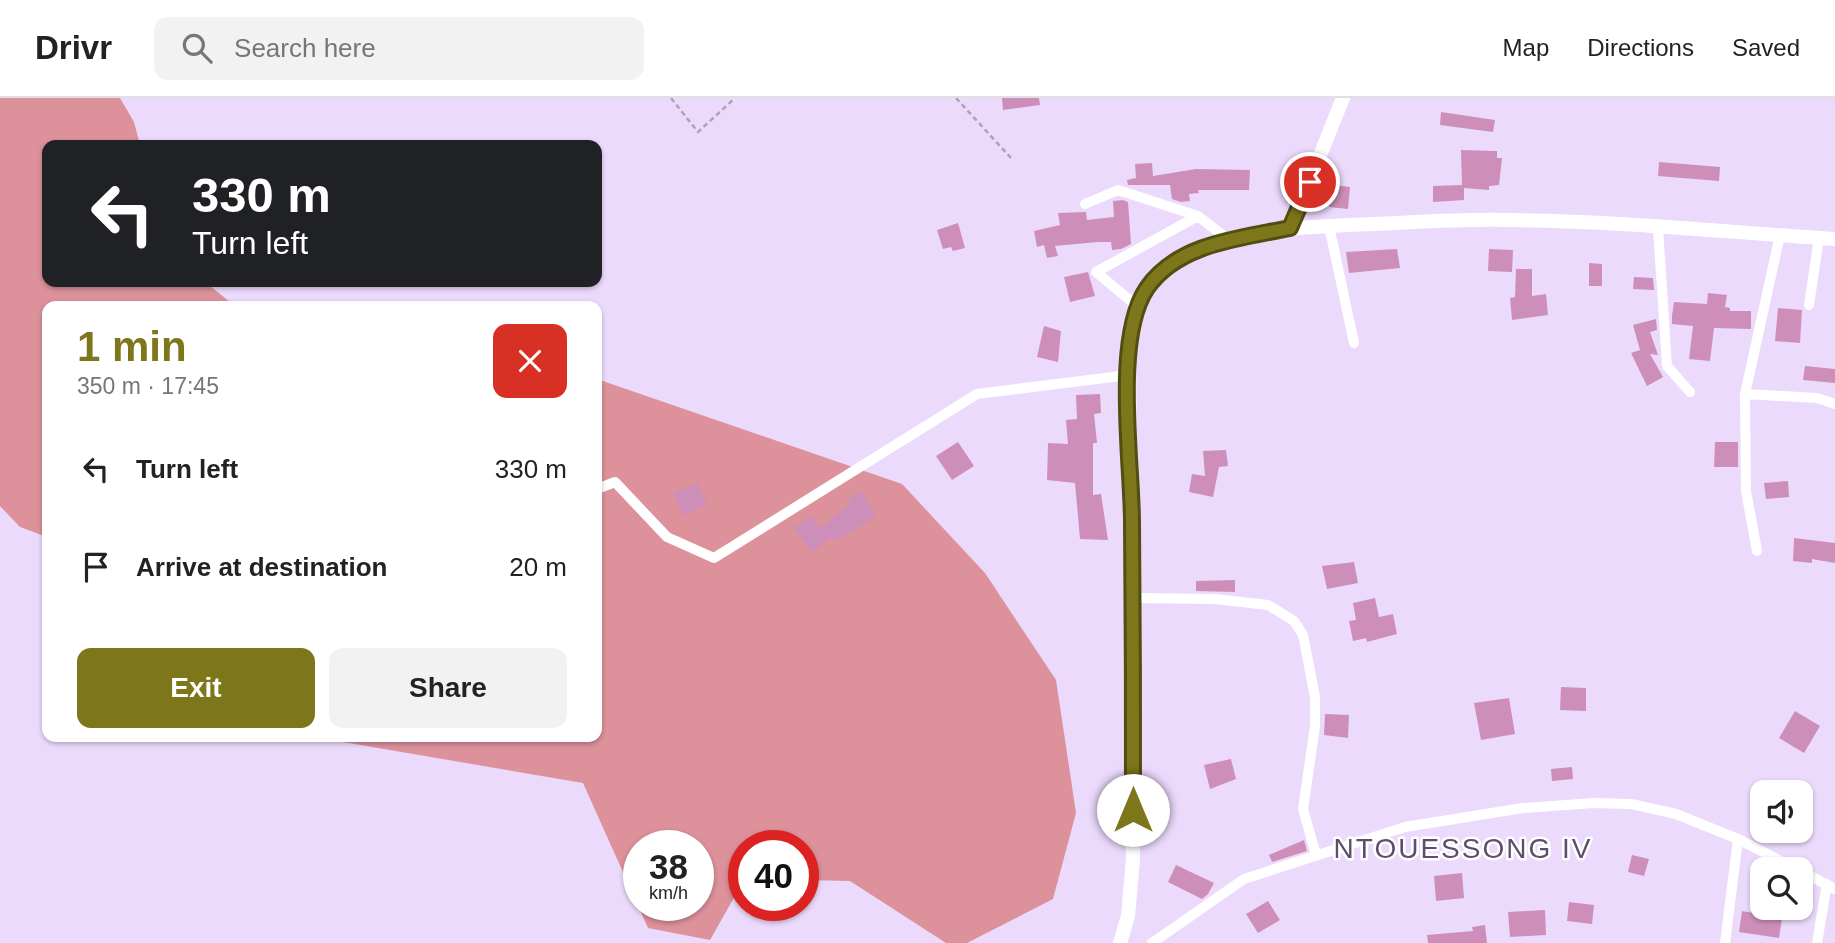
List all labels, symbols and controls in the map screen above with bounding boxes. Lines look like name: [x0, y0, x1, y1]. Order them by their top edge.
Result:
search box: [154, 17, 644, 80]
text: Drivr: [35, 29, 112, 66]
icon: search: [178, 29, 216, 67]
text: Search here: [234, 33, 376, 63]
text: Map: [1503, 34, 1549, 61]
text: Directions: [1587, 34, 1694, 61]
text: Saved: [1732, 34, 1800, 61]
pin: [1280, 152, 1340, 212]
icon: arrive: [1291, 163, 1329, 201]
icon: left: [77, 168, 168, 259]
text: 330 m: [192, 168, 331, 222]
text: Turn left: [192, 225, 308, 261]
text: 1 min: [77, 323, 187, 370]
button: close: [493, 324, 567, 398]
text: 350 m · 17:45: [77, 373, 219, 399]
icon: left: [77, 450, 115, 488]
text: Turn left: [136, 454, 238, 484]
text: 330 m: [495, 454, 567, 484]
icon: arrive: [77, 548, 115, 586]
text: Arrive at destination: [136, 552, 387, 582]
text: 20 m: [509, 552, 567, 582]
button: Exit: [77, 648, 315, 728]
button: Share: [329, 648, 567, 728]
position arrow: [1096, 773, 1170, 847]
map controls: [1750, 780, 1813, 920]
button: sound: [1750, 780, 1813, 843]
speed limit sign: 40: [728, 830, 819, 921]
district label: NTOUESSONG IV: [1334, 833, 1592, 864]
text: 38: [649, 847, 688, 886]
button: search: [1750, 857, 1813, 920]
text: km/h: [649, 883, 688, 903]

